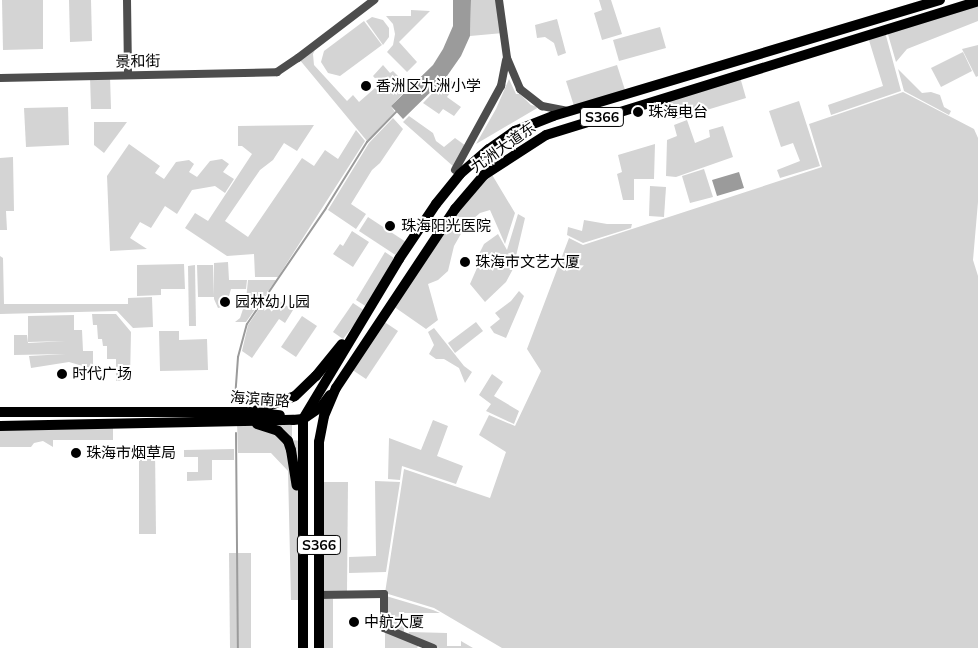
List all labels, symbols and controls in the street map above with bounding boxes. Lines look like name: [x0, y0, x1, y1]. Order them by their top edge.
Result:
street label: 景和街: [115, 52, 161, 70]
place label: 香洲区九洲小学: [376, 77, 481, 95]
marker: 香洲区九洲小学: [360, 80, 372, 92]
place label: 珠海电台: [648, 103, 708, 121]
road number: S366: [580, 105, 624, 128]
marker: 珠海电台: [632, 106, 644, 118]
street label: 九洲大道东: [467, 118, 539, 176]
place label: 珠海阳光医院: [401, 217, 491, 235]
marker: 珠海阳光医院: [383, 219, 397, 233]
place label: 珠海市文艺大厦: [475, 253, 580, 271]
marker: 珠海市文艺大厦: [459, 256, 471, 268]
place label: 园林幼儿园: [235, 293, 310, 311]
marker: 园林幼儿园: [219, 296, 231, 308]
place label: 时代广场: [72, 365, 132, 383]
marker: 时代广场: [56, 368, 68, 380]
street label: 海滨南路: [229, 388, 291, 410]
place label: 珠海市烟草局: [86, 444, 176, 462]
marker: 珠海市烟草局: [70, 447, 82, 459]
road number: S366: [296, 534, 342, 556]
place label: 中航大厦: [364, 613, 424, 631]
marker: 中航大厦: [348, 616, 360, 628]

